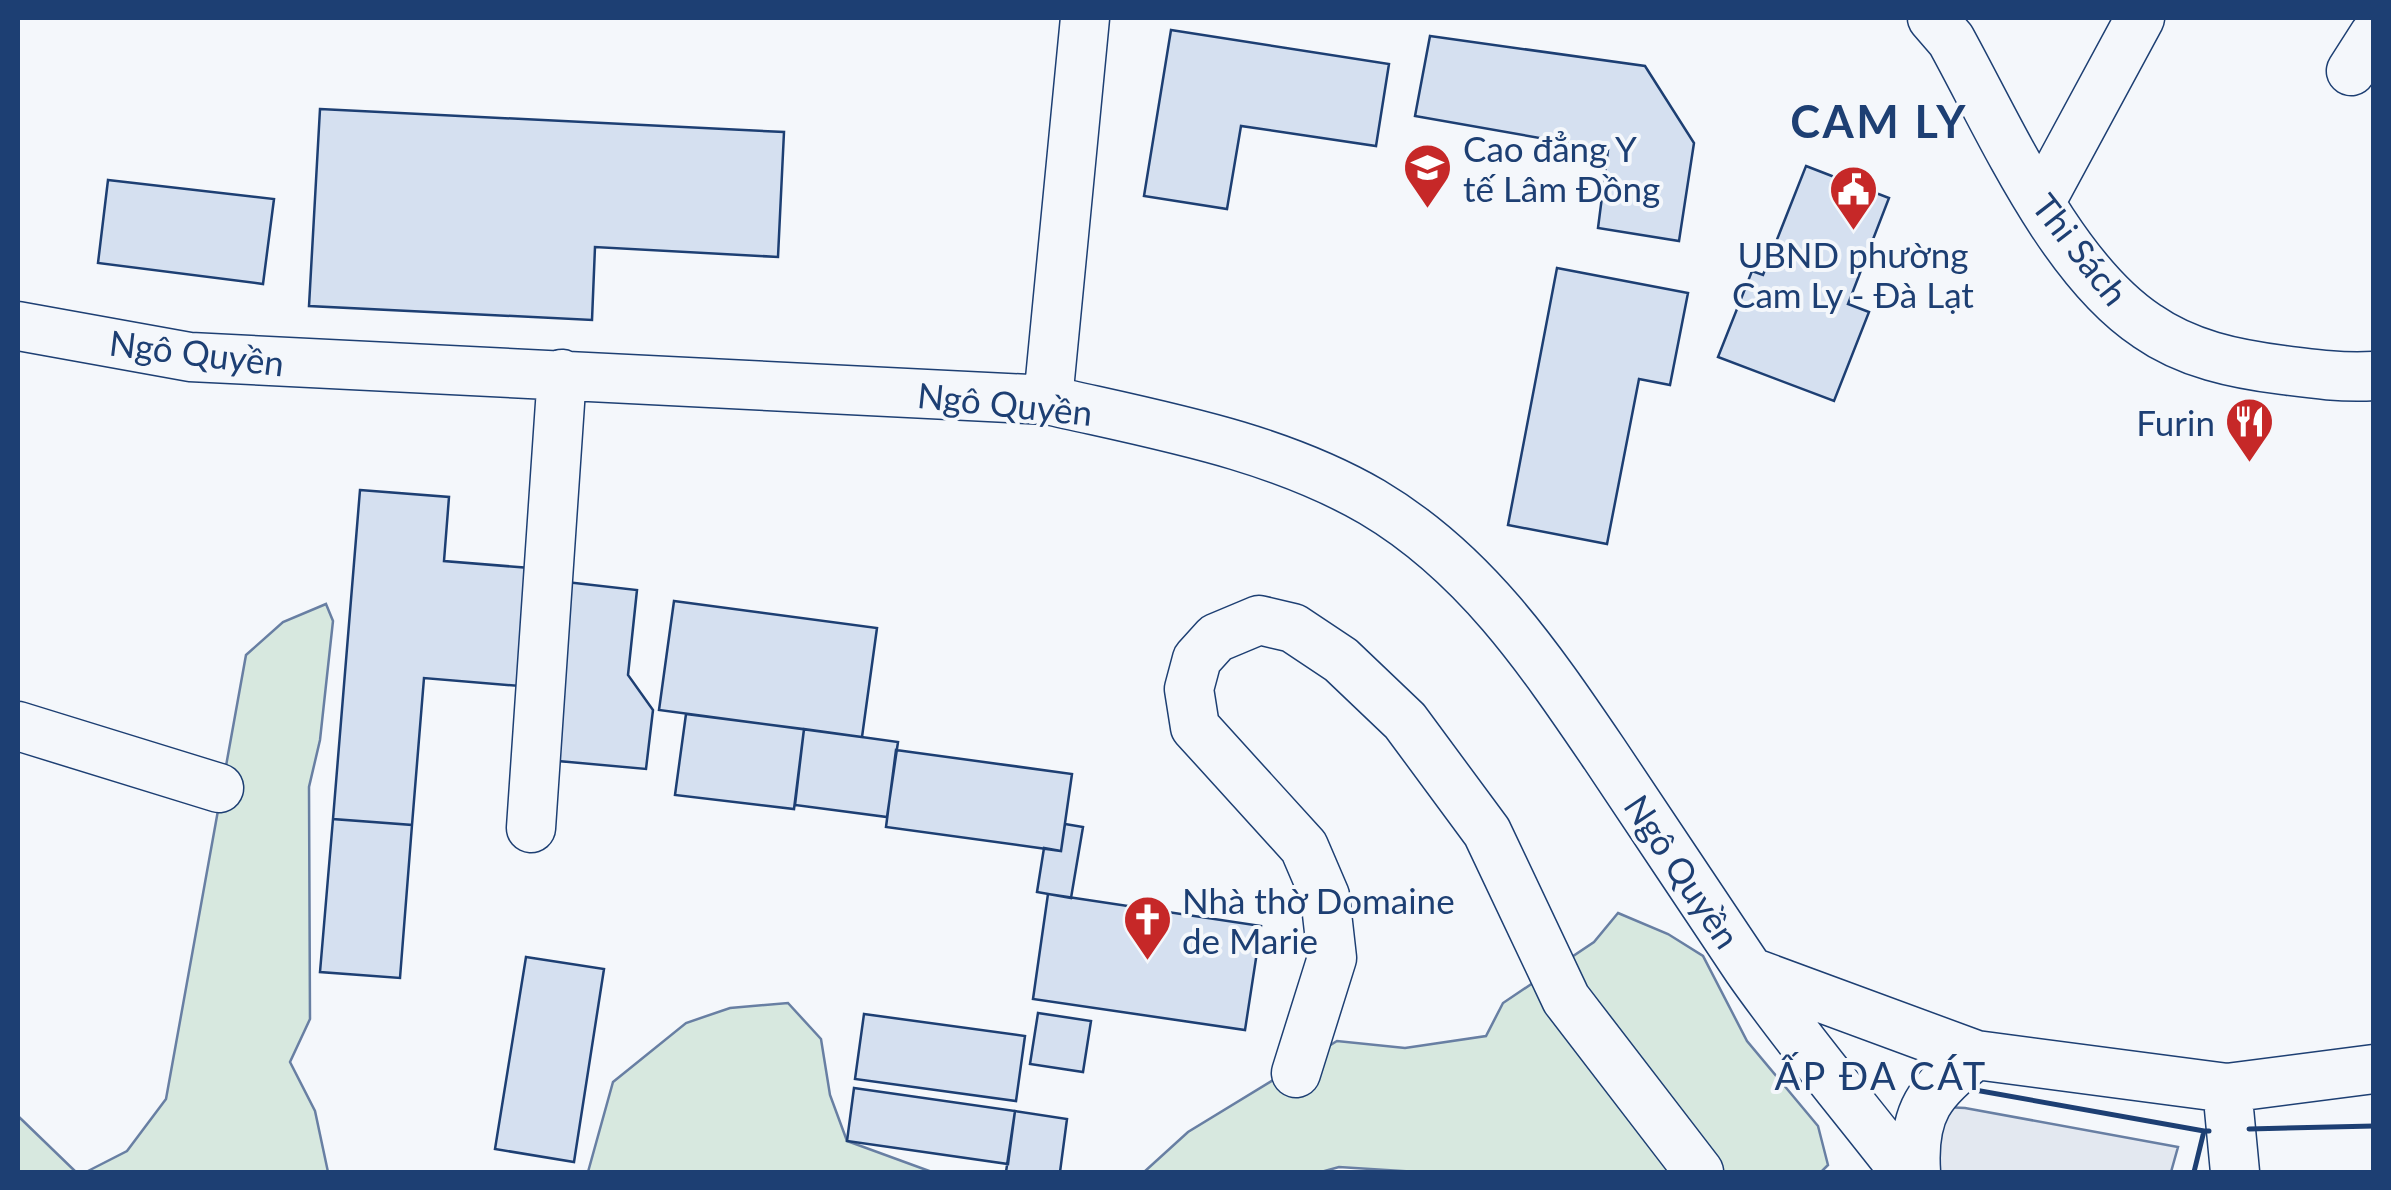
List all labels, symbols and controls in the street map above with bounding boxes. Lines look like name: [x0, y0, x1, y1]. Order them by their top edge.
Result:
district label: CAM LY: [1790, 94, 1968, 148]
place label: Cao đẳng Y tế Lâm Đồng: [1463, 127, 1660, 209]
school or university icon: Cao đẳng Y tế Lâm Đồng: [1402, 142, 1454, 210]
public building icon: UBND phường Cam Ly - Đà Lạt: [1827, 164, 1879, 232]
street label: Thi Sách: [2025, 185, 2137, 313]
place label: UBND phường Cam Ly - Đà Lạt: [1732, 233, 1974, 315]
street label: Ngô Quyền: [107, 320, 287, 384]
street label: Ngô Quyền: [915, 373, 1095, 433]
restaurant icon: Furin: [2224, 396, 2276, 464]
place label: Furin: [2136, 401, 2215, 443]
street label: Ngô Quyền: [1616, 786, 1750, 956]
place label: Nhà thờ Domaine de Marie: [1182, 879, 1455, 961]
church icon: Nhà thờ Domaine de Marie: [1121, 894, 1173, 962]
district label: ẤP ĐA CÁT: [1774, 1052, 1988, 1098]

